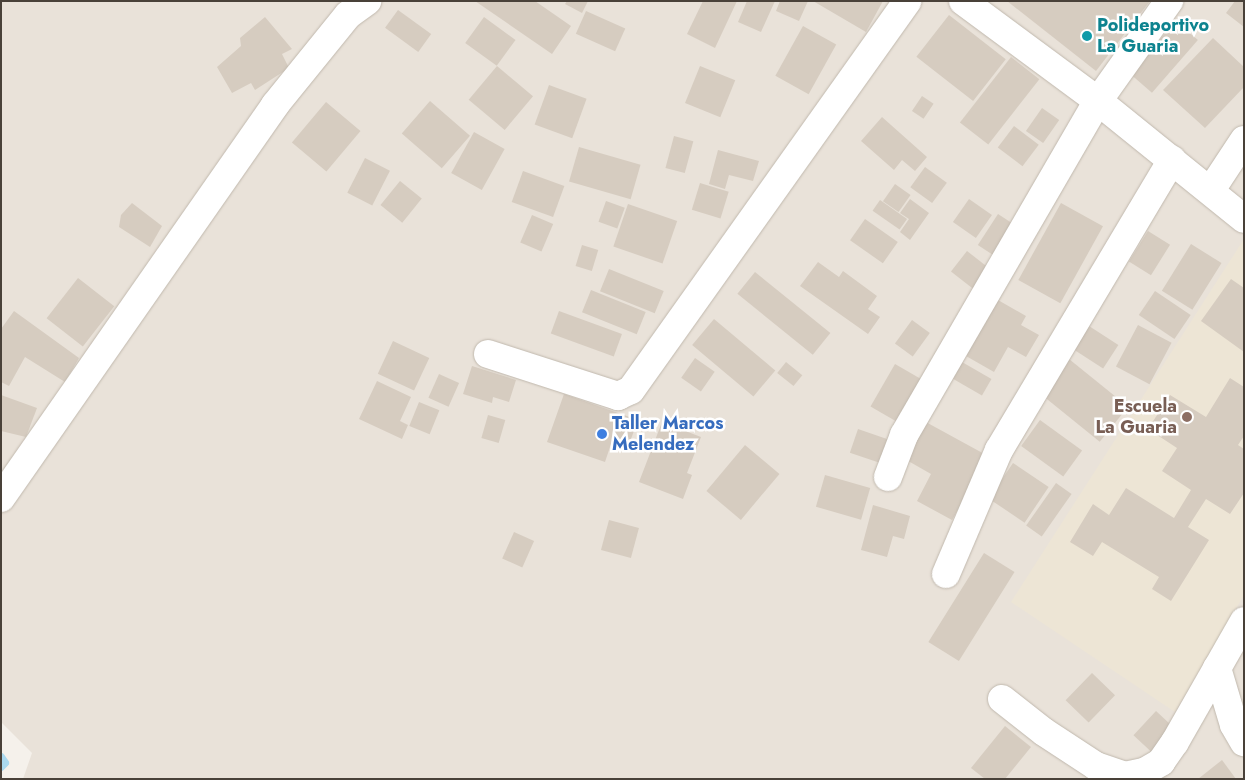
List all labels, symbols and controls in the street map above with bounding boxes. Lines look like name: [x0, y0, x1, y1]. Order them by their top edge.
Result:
place label: Polideportivo La Guaria: [1097, 15, 1209, 58]
marker: Polideportivo La Guaria: [1081, 30, 1093, 42]
place label: Escuela La Guaria: [1096, 396, 1177, 438]
marker: Escuela La Guaria: [1181, 411, 1193, 423]
place label: Taller Marcos Melendez: [612, 413, 723, 456]
marker: Taller Marcos Melendez: [596, 428, 608, 440]

